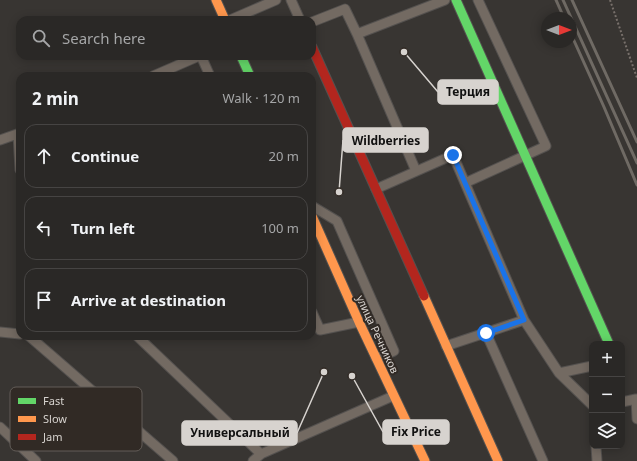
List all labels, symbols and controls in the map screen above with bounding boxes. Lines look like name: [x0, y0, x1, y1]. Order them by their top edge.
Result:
north arrow: [541, 12, 577, 48]
search box: [16, 16, 316, 60]
icon: search: [30, 27, 52, 49]
text: Search here: [62, 28, 145, 48]
callout: Терция: [438, 80, 498, 104]
text: Терция: [446, 83, 490, 100]
text: 2 min: [32, 87, 79, 110]
text: Walk · 120 m: [222, 89, 300, 107]
callout: Wildberries: [343, 128, 428, 152]
text: Wildberries: [352, 132, 420, 149]
icon: ahead: [33, 145, 55, 167]
text: Continue: [71, 146, 139, 166]
route end: [444, 146, 462, 164]
text: 20 m: [269, 147, 299, 165]
icon: left: [33, 217, 55, 239]
text: Turn left: [71, 218, 135, 238]
text: 100 m: [261, 219, 299, 237]
icon: arrive: [33, 289, 55, 311]
text: Arrive at destination: [71, 290, 226, 310]
street label: улица Речников: [353, 292, 403, 376]
route start: [477, 324, 495, 342]
map controls: [589, 341, 625, 449]
button: +: [589, 341, 625, 377]
button: −: [589, 377, 625, 413]
legend: [10, 387, 142, 451]
text: Fast: [43, 393, 64, 408]
text: Slow: [43, 411, 67, 426]
button: layers: [589, 413, 625, 449]
callout: Fix Price: [383, 420, 449, 444]
callout: Универсальный: [182, 421, 297, 445]
text: Fix Price: [391, 423, 441, 440]
text: Универсальный: [190, 424, 290, 441]
text: Jam: [42, 429, 62, 444]

